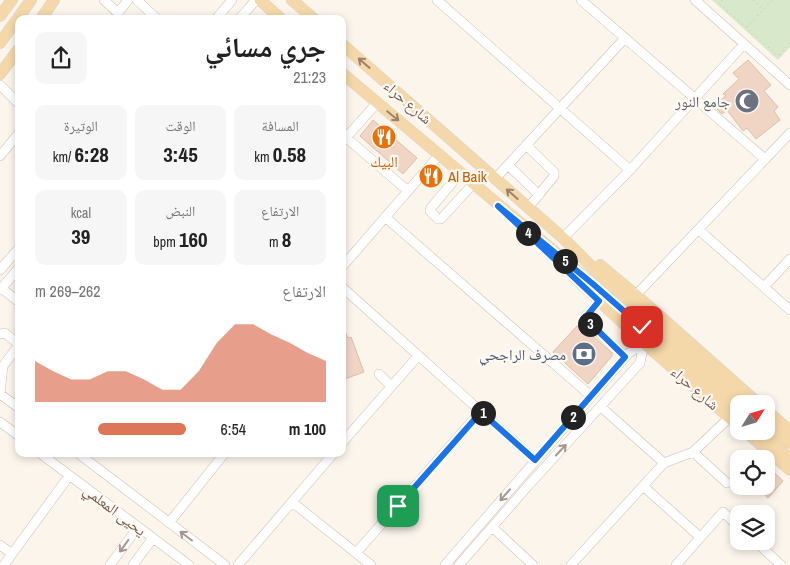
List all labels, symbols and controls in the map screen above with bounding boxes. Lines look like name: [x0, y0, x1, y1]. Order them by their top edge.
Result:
text: جري مسائي: [205, 28, 326, 66]
button: share: [35, 32, 87, 84]
one-way arrow: [357, 57, 370, 69]
text: 21:23: [293, 66, 326, 88]
street label: شارع حراء: [379, 75, 437, 129]
mosque icon: جامع النور: [734, 88, 760, 114]
place label: جامع النور: [674, 91, 730, 112]
one-way arrow: [386, 110, 399, 121]
text: الوتيرة: [64, 117, 98, 135]
text: الوقت: [165, 117, 196, 135]
text: المسافة: [262, 117, 299, 135]
restaurant icon: البيك: [371, 124, 397, 150]
text: 6:28: [74, 140, 109, 169]
text: 3:45: [163, 140, 198, 169]
text: 0.58: [273, 140, 306, 169]
text: /km: [53, 148, 74, 166]
text: km: [254, 148, 273, 166]
place label: البيك: [370, 151, 398, 172]
restaurant icon: Al Baik: [418, 163, 444, 189]
place label: Al Baik: [447, 166, 488, 187]
one-way arrow: [505, 188, 518, 199]
text: النبض: [166, 202, 195, 220]
text: الارتفاع: [261, 202, 299, 220]
text: kcal: [71, 204, 91, 222]
pin: 4: [516, 220, 540, 246]
text: 39: [71, 222, 90, 251]
text: 4: [525, 224, 532, 242]
text: 160: [179, 225, 208, 254]
text: 8: [282, 225, 291, 254]
text: bpm: [153, 233, 179, 251]
text: m: [269, 233, 282, 251]
pin: 5: [552, 248, 578, 274]
text: 5: [562, 252, 569, 270]
text: 262–269 m: [35, 280, 101, 302]
text: الارتفاع: [282, 280, 326, 302]
pin: [621, 306, 663, 348]
pin: 3: [578, 312, 602, 336]
icon: check: [628, 313, 656, 341]
text: 3: [587, 315, 594, 333]
bank icon: مصرف الراجحي: [571, 341, 597, 367]
place label: مصرف الراجحي: [479, 344, 566, 366]
street label: شارع حراء: [666, 361, 724, 415]
north arrow: [730, 395, 775, 440]
map controls: [730, 395, 775, 550]
pin: 1: [470, 400, 496, 426]
text: 1: [480, 404, 487, 422]
pin: 2: [560, 404, 586, 430]
text: 2: [570, 408, 577, 426]
text: 6:54: [220, 418, 246, 440]
text: 100 m: [289, 418, 326, 440]
one-way arrow: [555, 443, 567, 456]
button: locate: [730, 450, 775, 495]
street label: يحيى المعلمي: [78, 479, 151, 542]
pin: [377, 485, 419, 527]
one-way arrow: [499, 489, 511, 502]
icon: arrive: [384, 492, 412, 520]
button: layers: [730, 505, 775, 550]
one-way arrow: [180, 530, 193, 541]
one-way arrow: [119, 539, 129, 553]

